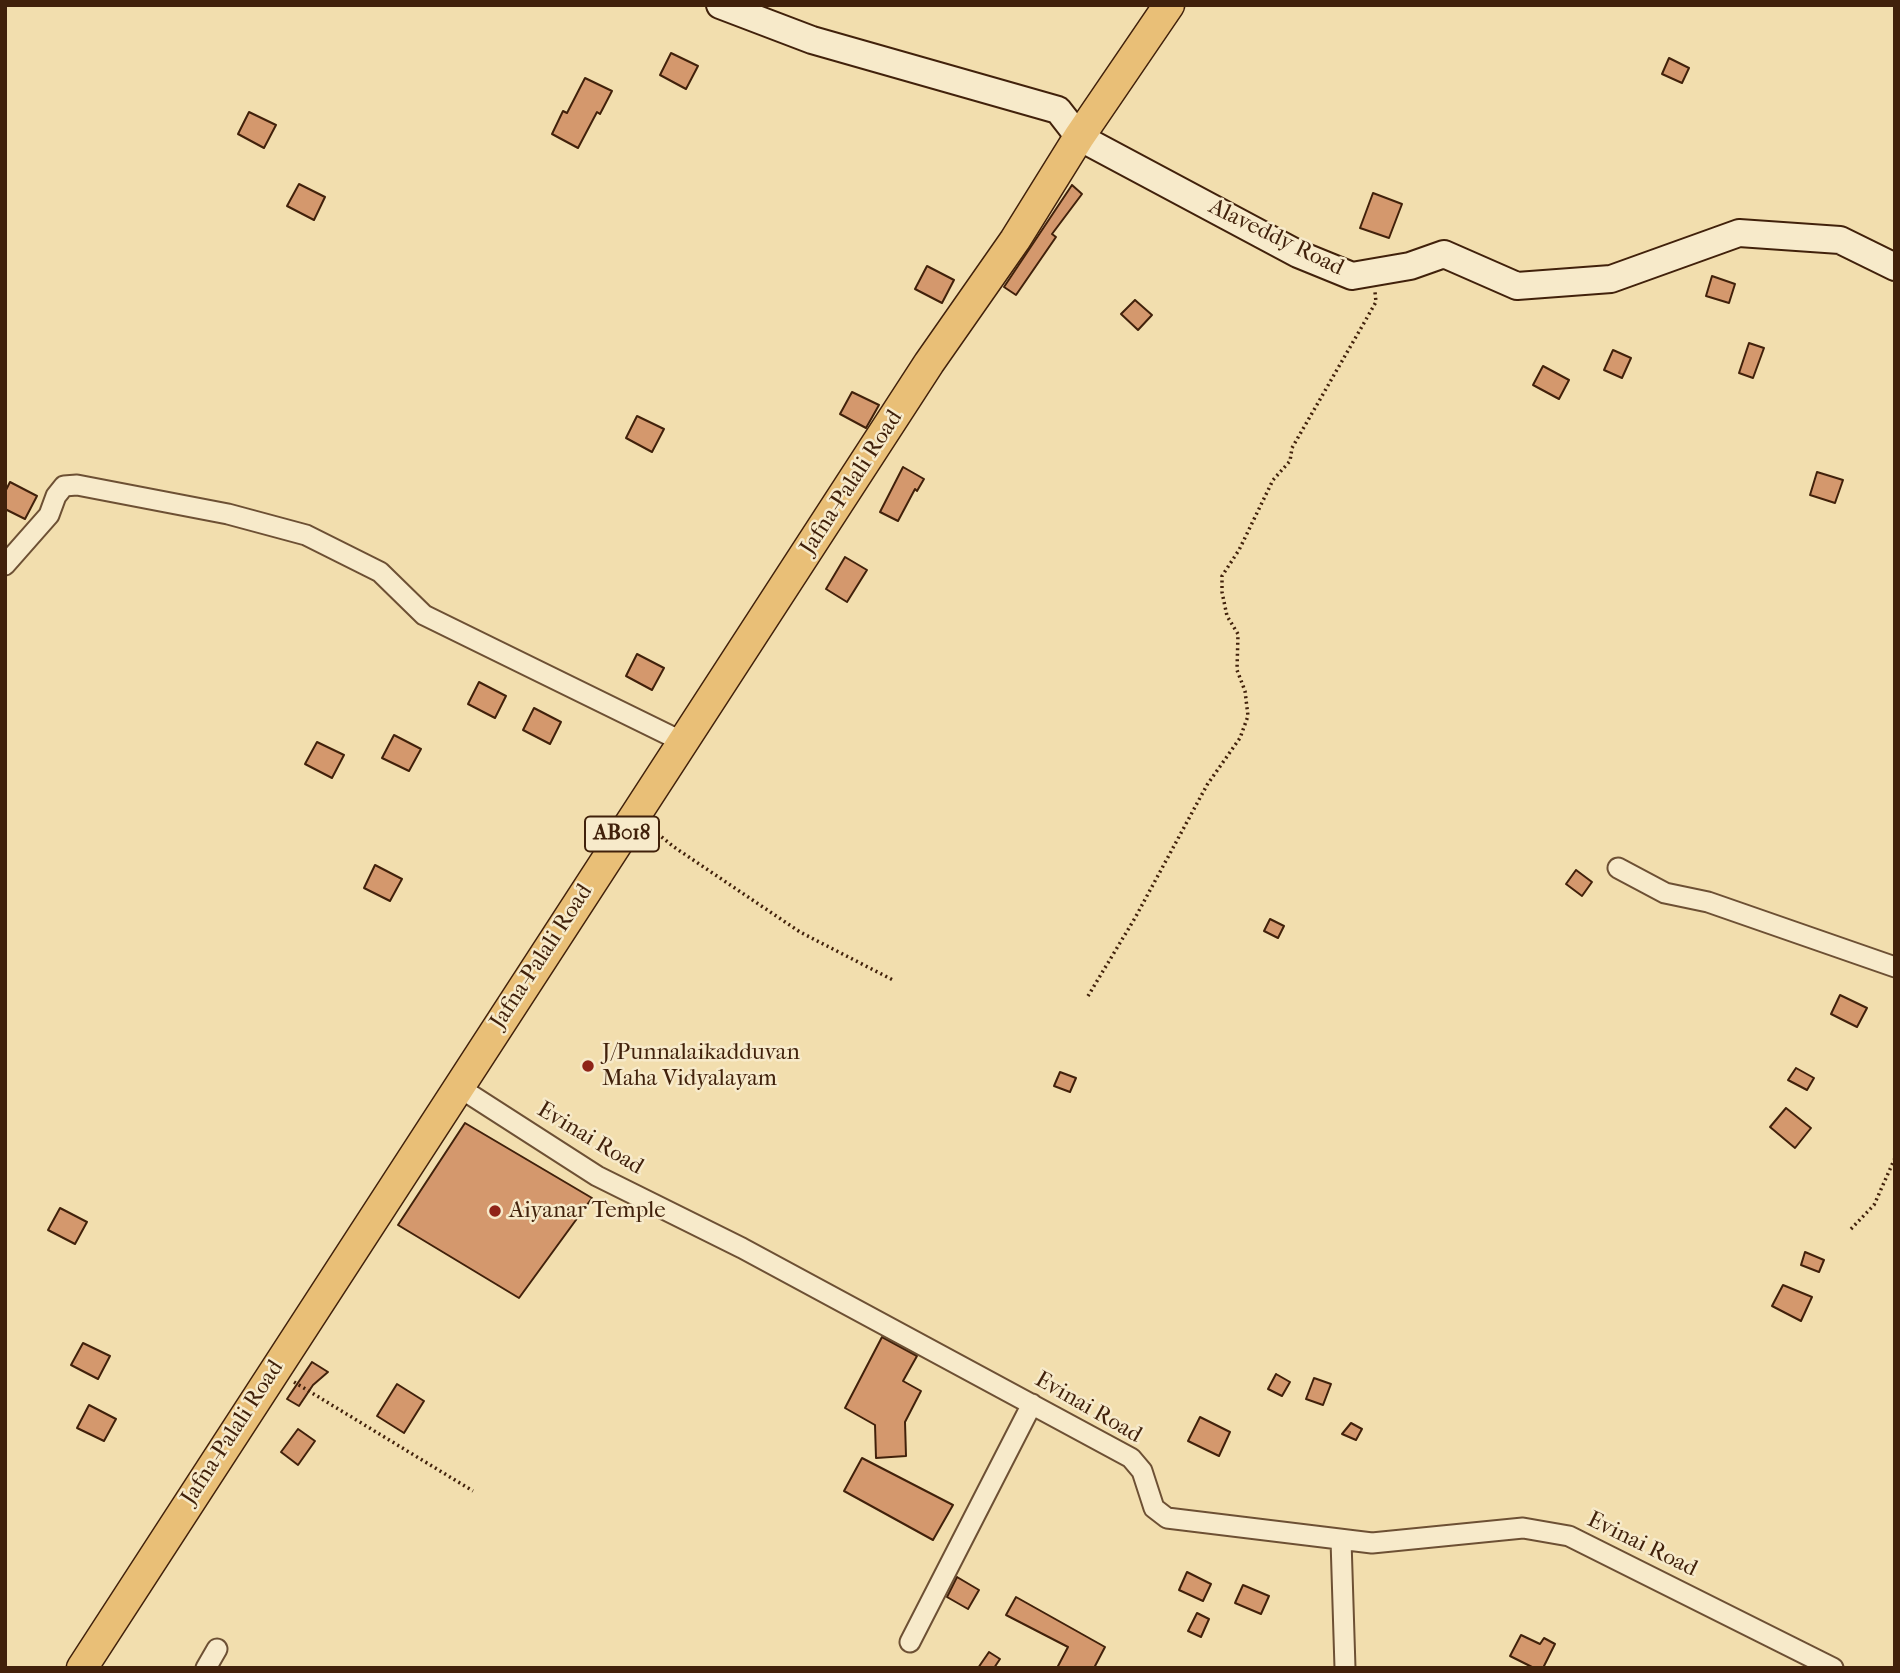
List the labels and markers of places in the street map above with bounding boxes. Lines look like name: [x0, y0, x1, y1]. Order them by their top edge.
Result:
place label: J/Punnalaikadduvan Maha Vidyalayam: [602, 1039, 800, 1093]
marker: J/Punnalaikadduvan Maha Vidyalayam: [580, 1058, 596, 1074]
place label: Aiyanar Temple: [509, 1197, 666, 1225]
marker: Aiyanar Temple: [487, 1203, 503, 1219]

